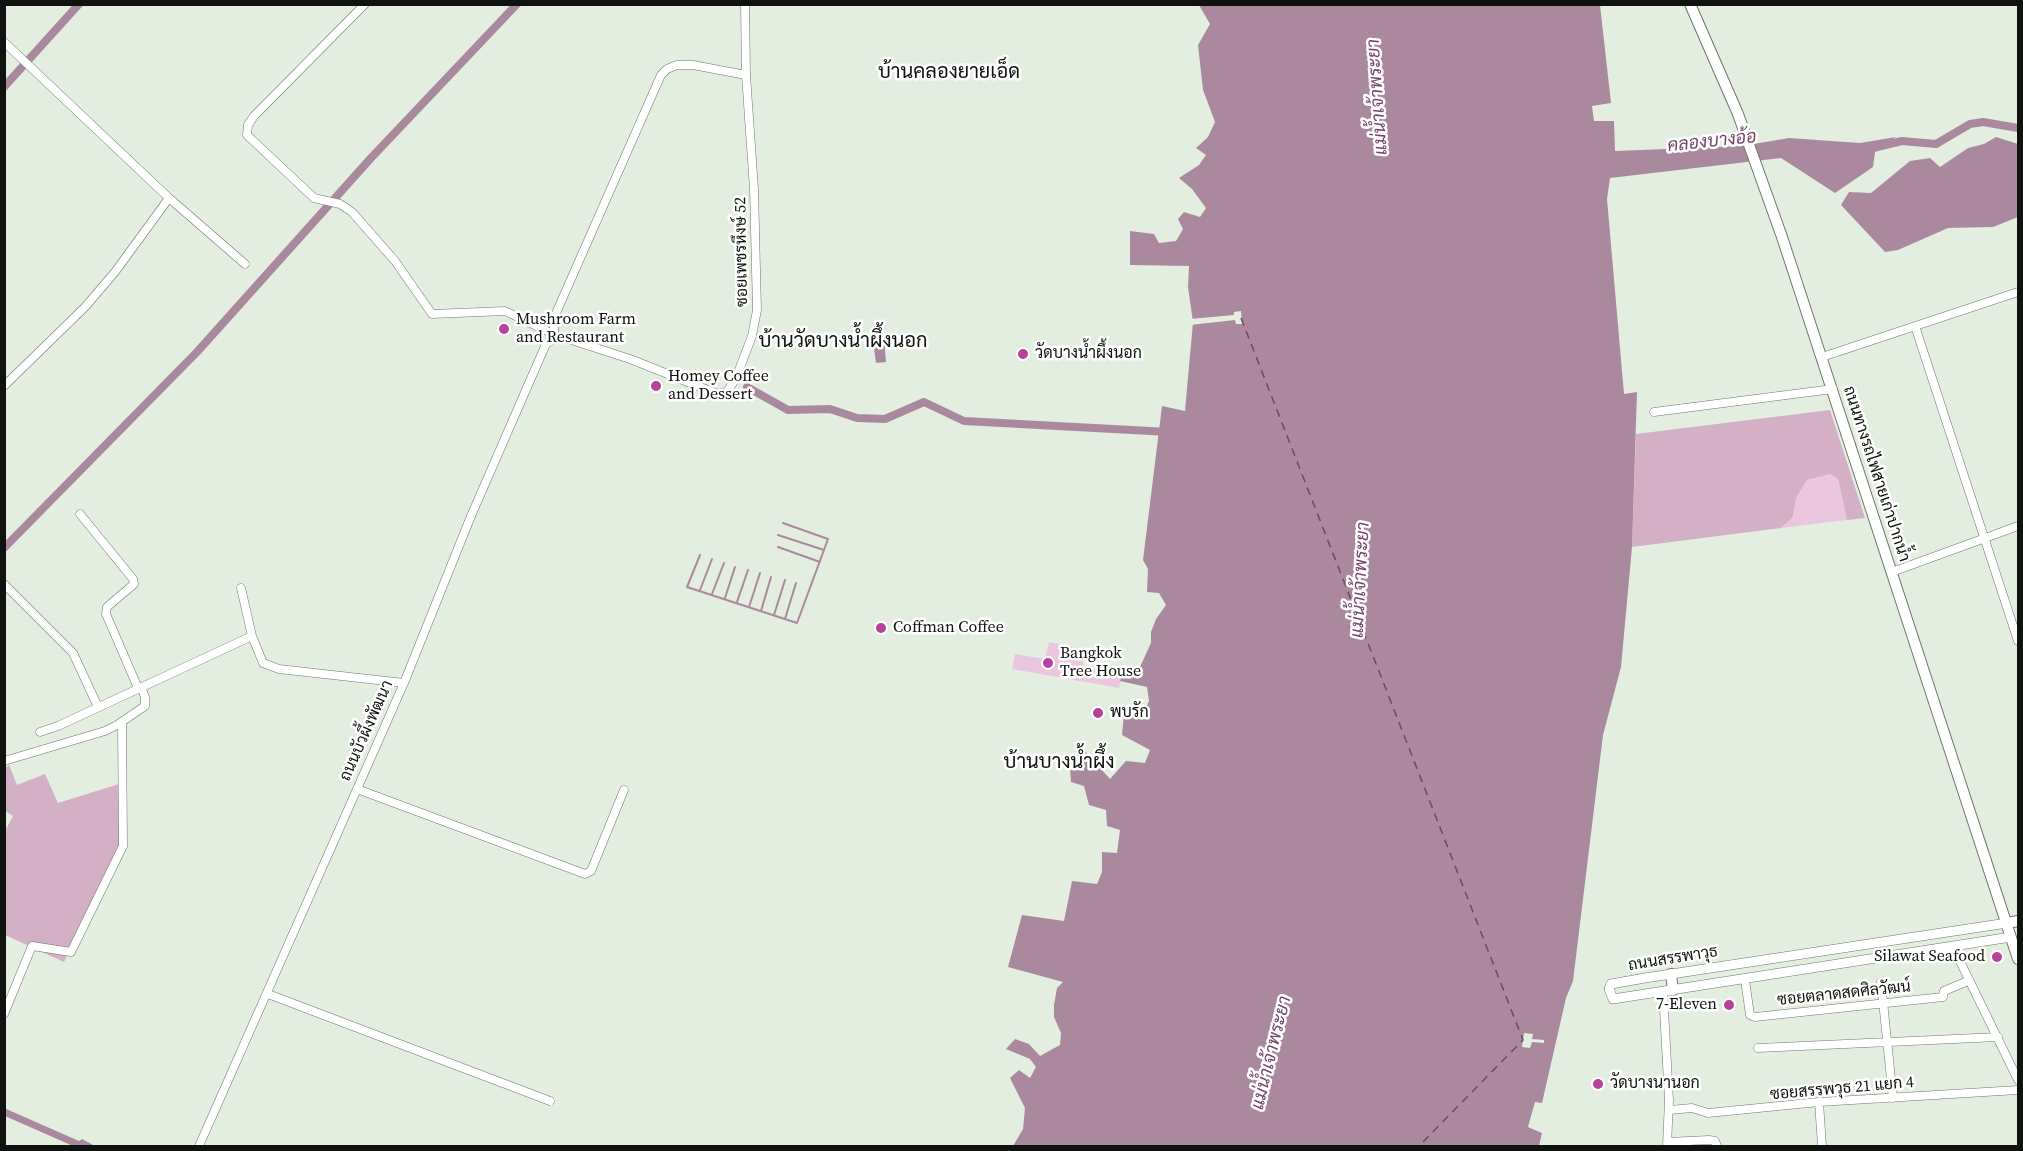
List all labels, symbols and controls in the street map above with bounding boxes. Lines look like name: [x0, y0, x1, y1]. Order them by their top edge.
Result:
water label: แม่น้ำเจ้าพระยา: [1363, 38, 1393, 156]
district label: บ้านคลองยายเอ็ด: [878, 61, 1020, 85]
water label: คลองบางอ้อ: [1666, 127, 1758, 157]
street label: ซอยเพชรหึงษ์ 52: [731, 197, 753, 307]
place label: Mushroom Farm and Restaurant: [516, 310, 636, 348]
marker: Mushroom Farm and Restaurant: [497, 322, 511, 336]
district label: บ้านวัดบางน้ำผึ้งนอก: [758, 330, 928, 354]
place label: วัดบางน้ำผึ้งนอก: [1035, 344, 1142, 364]
marker: วัดบางน้ำผึ้งนอก: [1016, 347, 1030, 361]
place label: Homey Coffee and Dessert: [668, 367, 769, 405]
marker: Homey Coffee and Dessert: [649, 379, 663, 393]
street label: ถนนทางรถไฟสายเก่าปากน้ำ: [1839, 384, 1913, 564]
water label: แม่น้ำเจ้าพระยา: [1347, 521, 1375, 639]
place label: Coffman Coffee: [893, 618, 1004, 638]
marker: Coffman Coffee: [874, 621, 888, 635]
place label: Bangkok Tree House: [1060, 644, 1141, 682]
marker: Bangkok Tree House: [1041, 656, 1055, 670]
street label: ถนนบัวผึ้งพัฒนา: [336, 678, 398, 784]
place label: พบรัก: [1110, 703, 1149, 723]
marker: พบรัก: [1091, 706, 1105, 720]
district label: บ้านบางน้ำผึ้ง: [1004, 751, 1114, 775]
street label: ถนนสรรพาวุธ: [1627, 942, 1719, 976]
place label: Silawat Seafood: [1874, 947, 1985, 967]
marker: Silawat Seafood: [1990, 950, 2004, 964]
street label: ซอยตลาดสดศิลวัฒน์: [1776, 977, 1912, 1011]
water label: แม่น้ำเจ้าพระยา: [1247, 994, 1297, 1112]
place label: 7-Eleven: [1656, 995, 1717, 1015]
marker: 7-Eleven: [1722, 998, 1736, 1012]
street label: ซอยสรรพวุธ 21 แยก 4: [1769, 1073, 1915, 1105]
place label: วัดบางนานอก: [1610, 1074, 1700, 1094]
marker: วัดบางนานอก: [1591, 1077, 1605, 1091]

